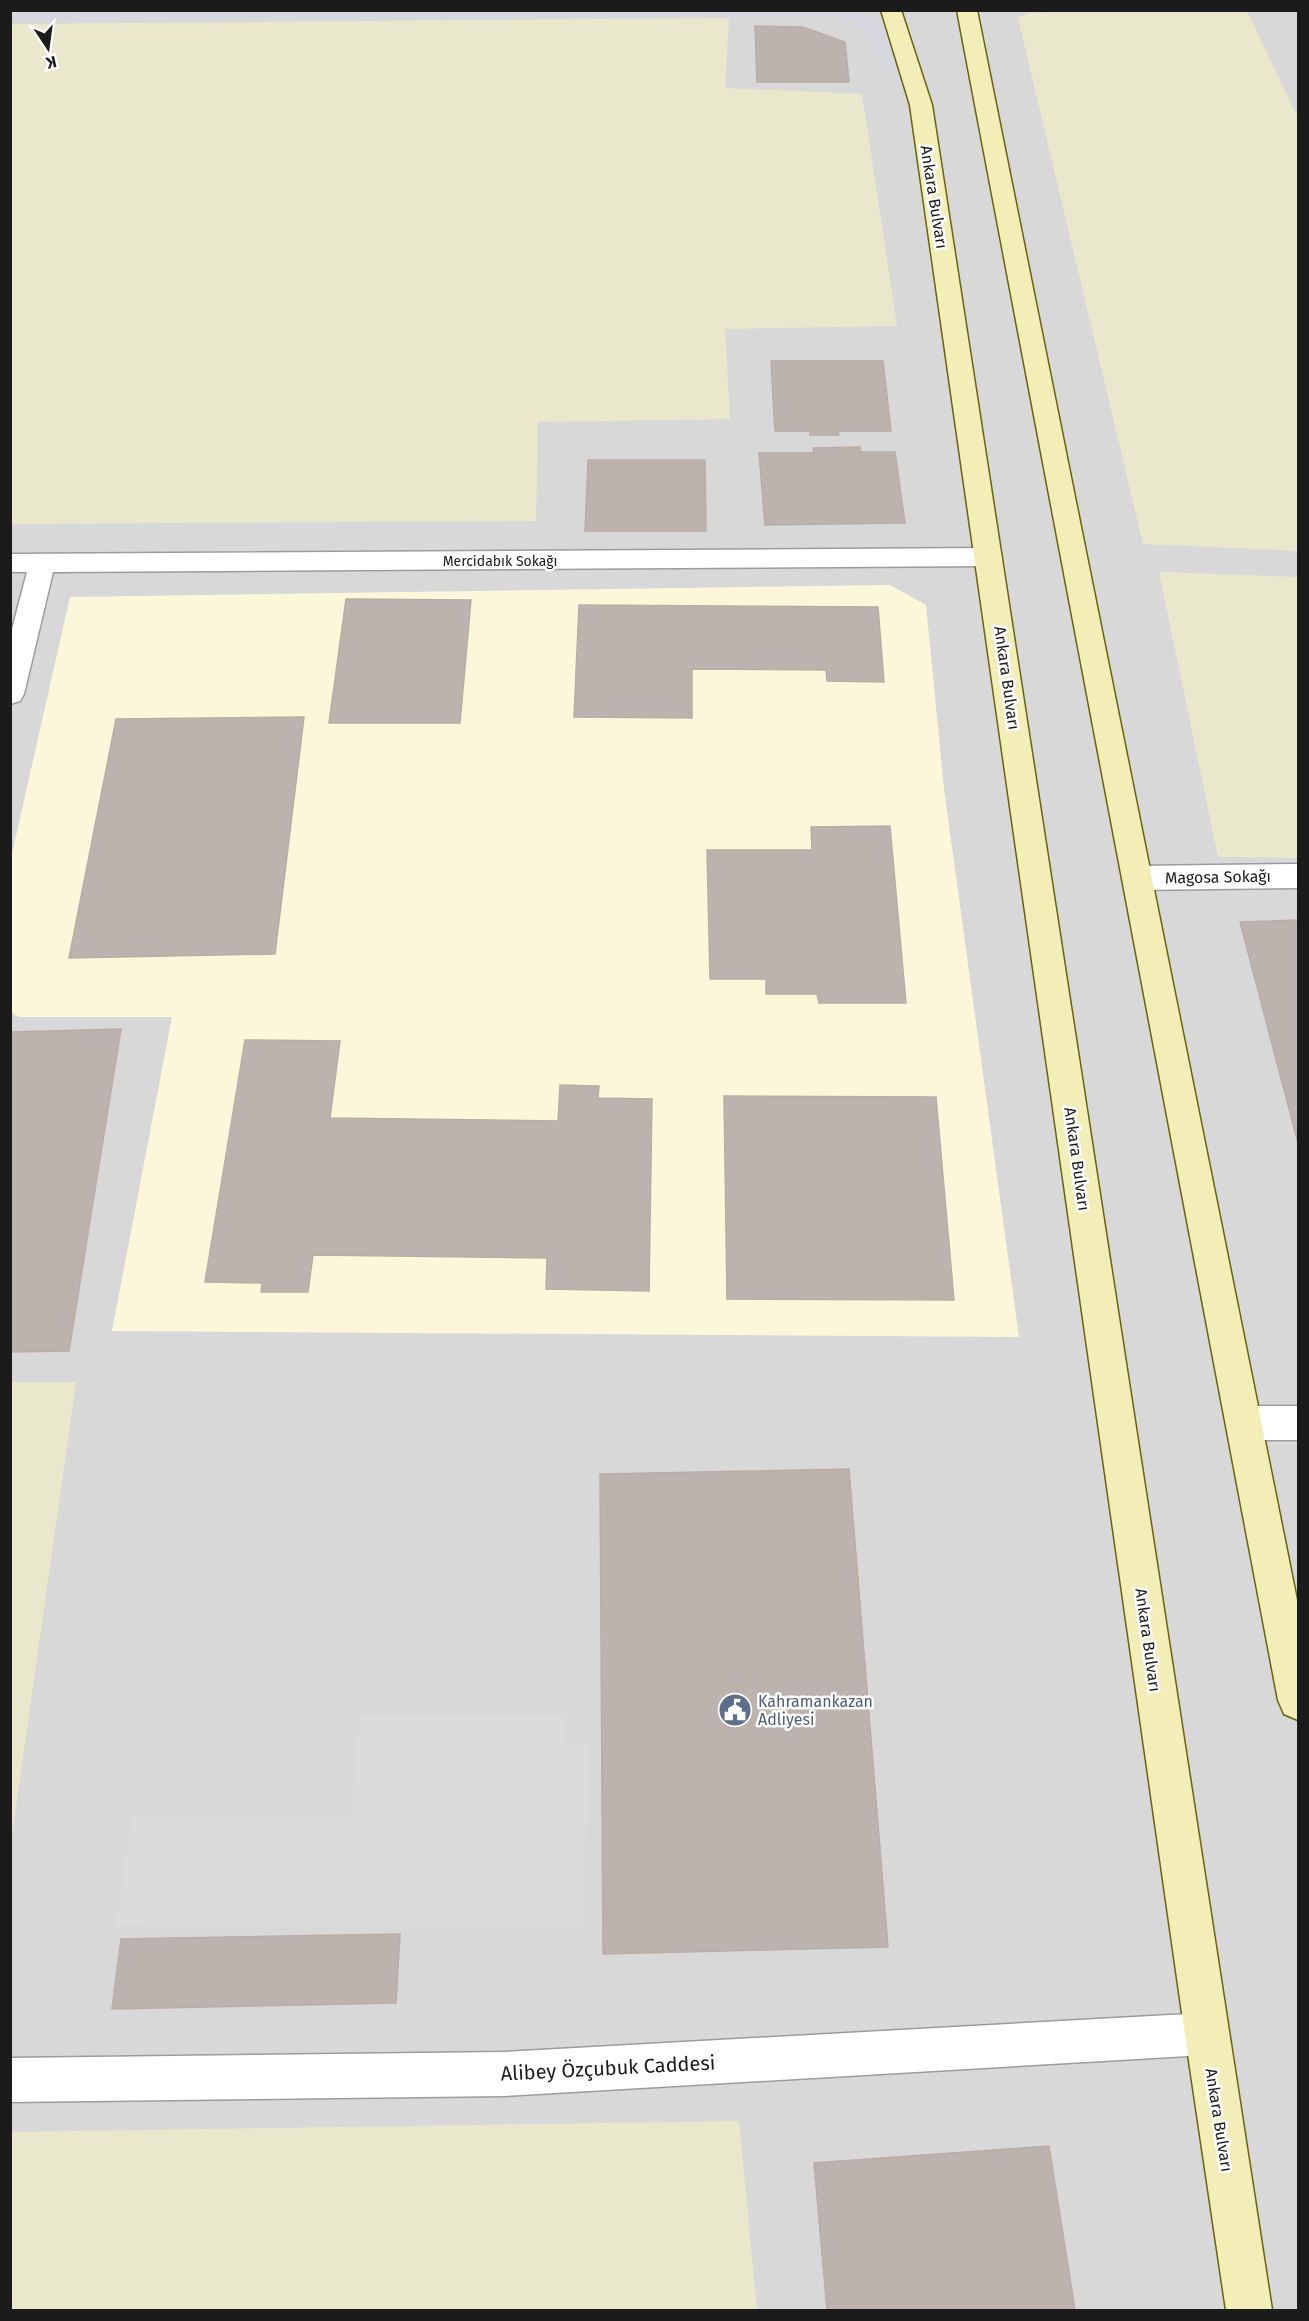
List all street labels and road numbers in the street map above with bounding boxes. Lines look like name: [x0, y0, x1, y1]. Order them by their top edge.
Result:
street label: Ankara Bulvarı: [916, 144, 952, 250]
street label: Mercidabık Sokağı: [443, 553, 557, 570]
street label: Ankara Bulvarı: [990, 625, 1024, 731]
street label: Magosa Sokağı: [1165, 867, 1271, 887]
street label: Ankara Bulvarı: [1060, 1106, 1094, 1212]
street label: Ankara Bulvarı: [1131, 1587, 1165, 1693]
street label: Alibey Özçubuk Caddesi: [500, 2050, 716, 2087]
street label: Ankara Bulvarı: [1201, 2067, 1237, 2173]

